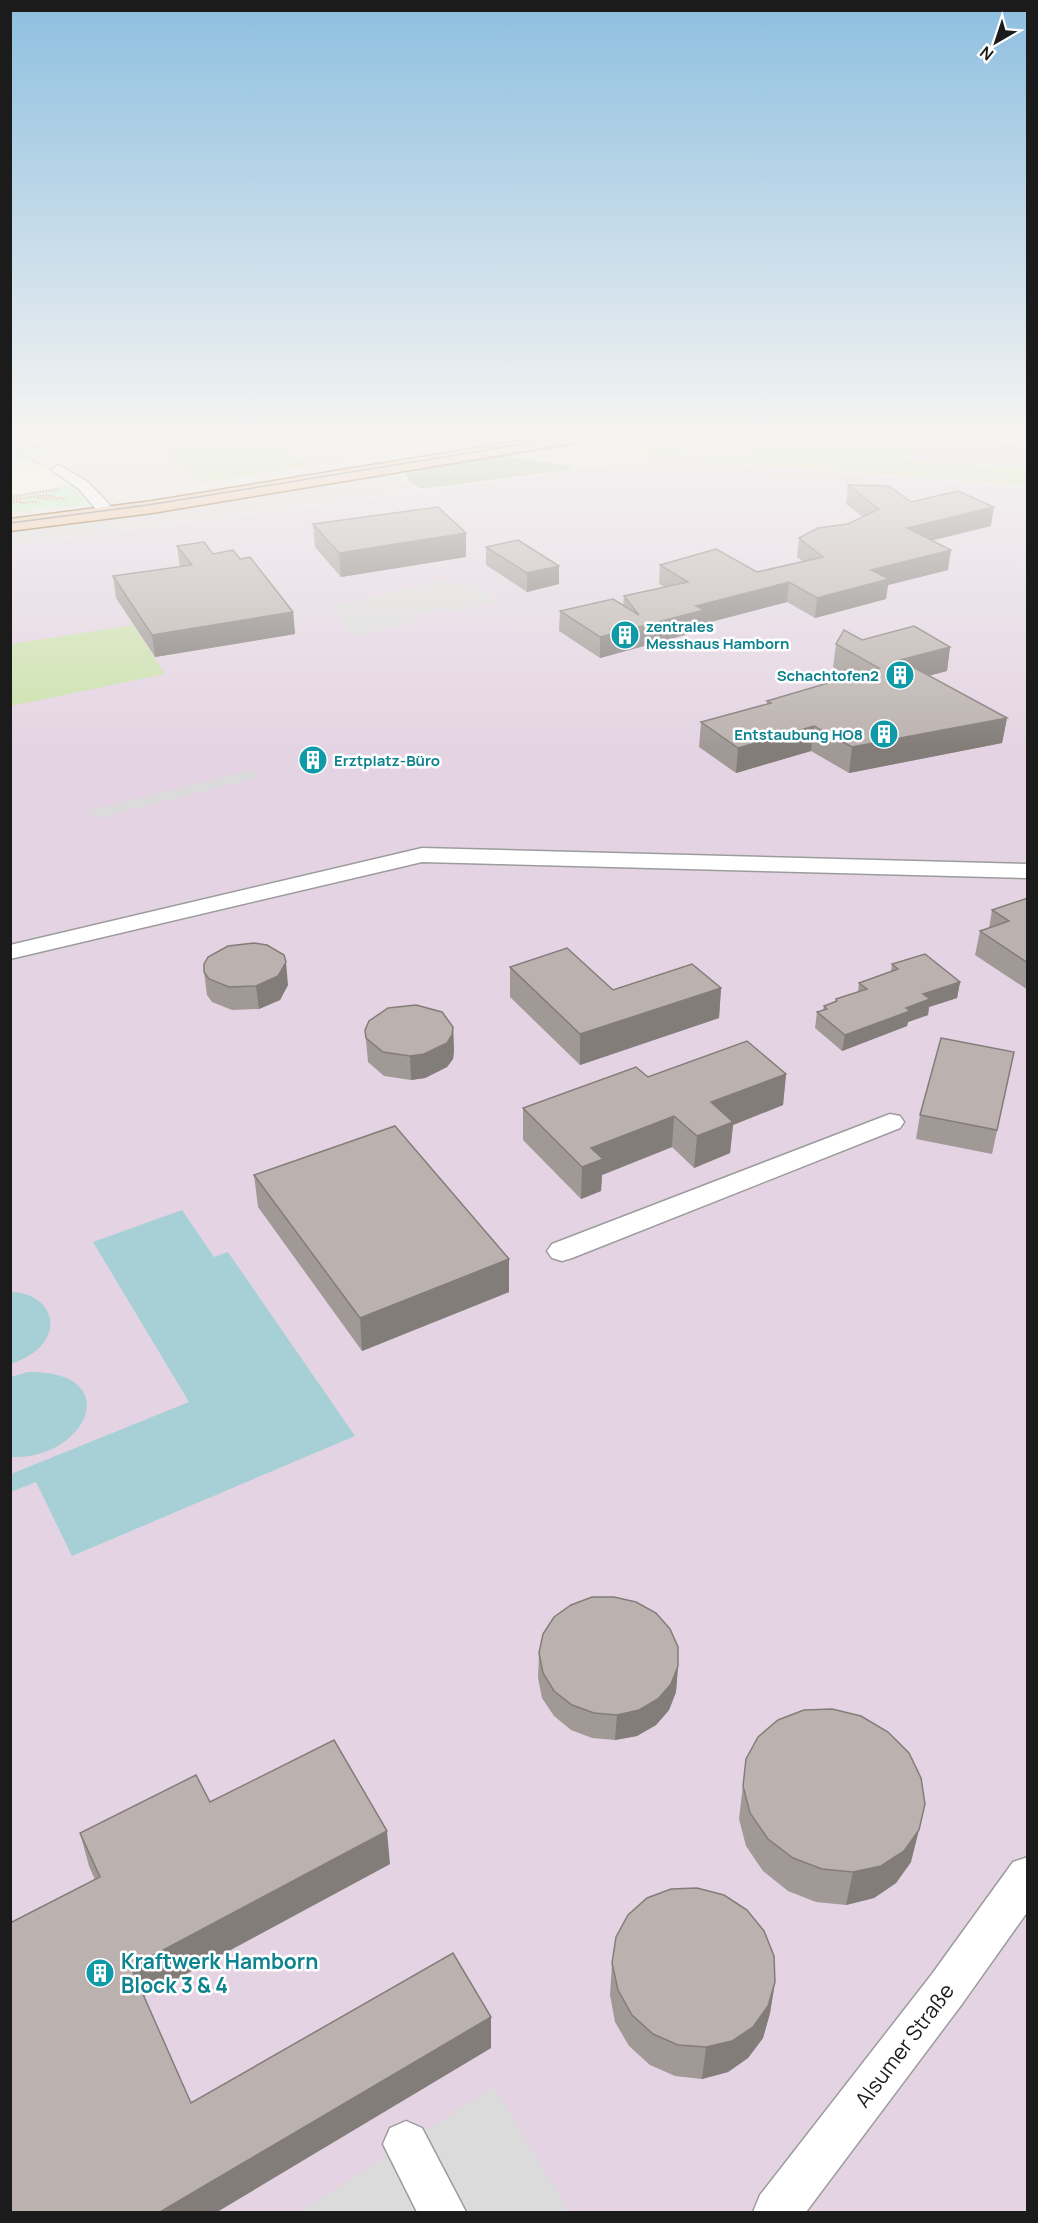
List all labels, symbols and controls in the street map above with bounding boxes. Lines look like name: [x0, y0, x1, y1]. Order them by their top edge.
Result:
north arrow: [966, 12, 1026, 72]
text: N: [975, 41, 998, 66]
place label: zentrales Messhaus Hamborn: [646, 616, 789, 654]
building icon: zentrales Messhaus Hamborn: [609, 619, 641, 651]
building icon: Schachtofen2: [884, 659, 916, 691]
place label: Schachtofen2: [777, 665, 879, 686]
building icon: Entstaubung HO8: [868, 718, 900, 750]
place label: Entstaubung HO8: [734, 724, 863, 745]
building icon: Erztplatz-Büro: [297, 744, 329, 776]
place label: Erztplatz-Büro: [334, 750, 440, 771]
place label: Kraftwerk Hamborn Block 3 & 4: [121, 1947, 318, 1999]
building icon: Kraftwerk Hamborn Block 3 & 4: [84, 1957, 116, 1989]
street label: Alsumer Straße: [848, 1977, 960, 2113]

